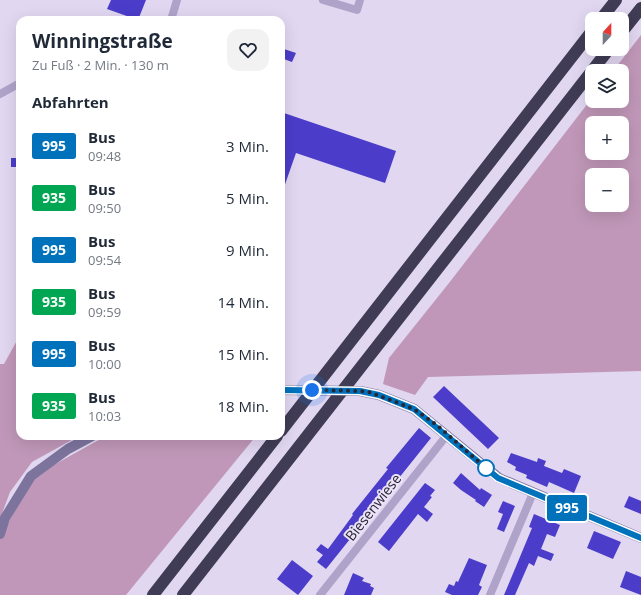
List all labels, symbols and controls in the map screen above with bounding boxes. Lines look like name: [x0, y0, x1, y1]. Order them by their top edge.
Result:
north arrow: [585, 12, 629, 56]
map controls: [585, 12, 629, 212]
text: Winningstraße: [32, 28, 173, 54]
button: heart: [227, 29, 269, 71]
text: Zu Fuß · 2 Min. · 130 m: [32, 56, 169, 74]
button: layers: [585, 64, 629, 108]
text: Abfahrten: [32, 92, 109, 112]
button: +: [585, 116, 629, 160]
text: Bus: [88, 127, 115, 147]
text: 995: [42, 136, 66, 155]
text: 3 Min.: [226, 136, 269, 156]
text: 09:48: [88, 147, 121, 165]
button: −: [585, 168, 629, 212]
text: Bus: [88, 179, 115, 199]
text: 935: [42, 188, 66, 207]
text: 5 Min.: [226, 188, 269, 208]
text: 09:50: [88, 199, 121, 217]
text: Bus: [88, 231, 115, 251]
text: 995: [42, 240, 66, 259]
text: 9 Min.: [226, 240, 269, 260]
text: 09:54: [88, 251, 121, 269]
text: Bus: [88, 283, 115, 303]
text: 935: [42, 292, 66, 311]
text: 14 Min.: [218, 292, 269, 312]
text: 09:59: [88, 303, 121, 321]
text: Bus: [88, 335, 115, 355]
text: 995: [42, 344, 66, 363]
text: 15 Min.: [218, 344, 269, 364]
text: 10:00: [88, 355, 121, 373]
your location: [302, 380, 322, 400]
text: Bus: [88, 387, 115, 407]
text: 935: [42, 396, 66, 415]
text: 18 Min.: [218, 396, 269, 416]
text: 10:03: [88, 407, 121, 425]
unlabelled marker: [477, 459, 495, 477]
street label: Biesenwiese: [341, 469, 405, 545]
line badge: 995: [544, 495, 590, 521]
text: 995: [555, 498, 579, 517]

